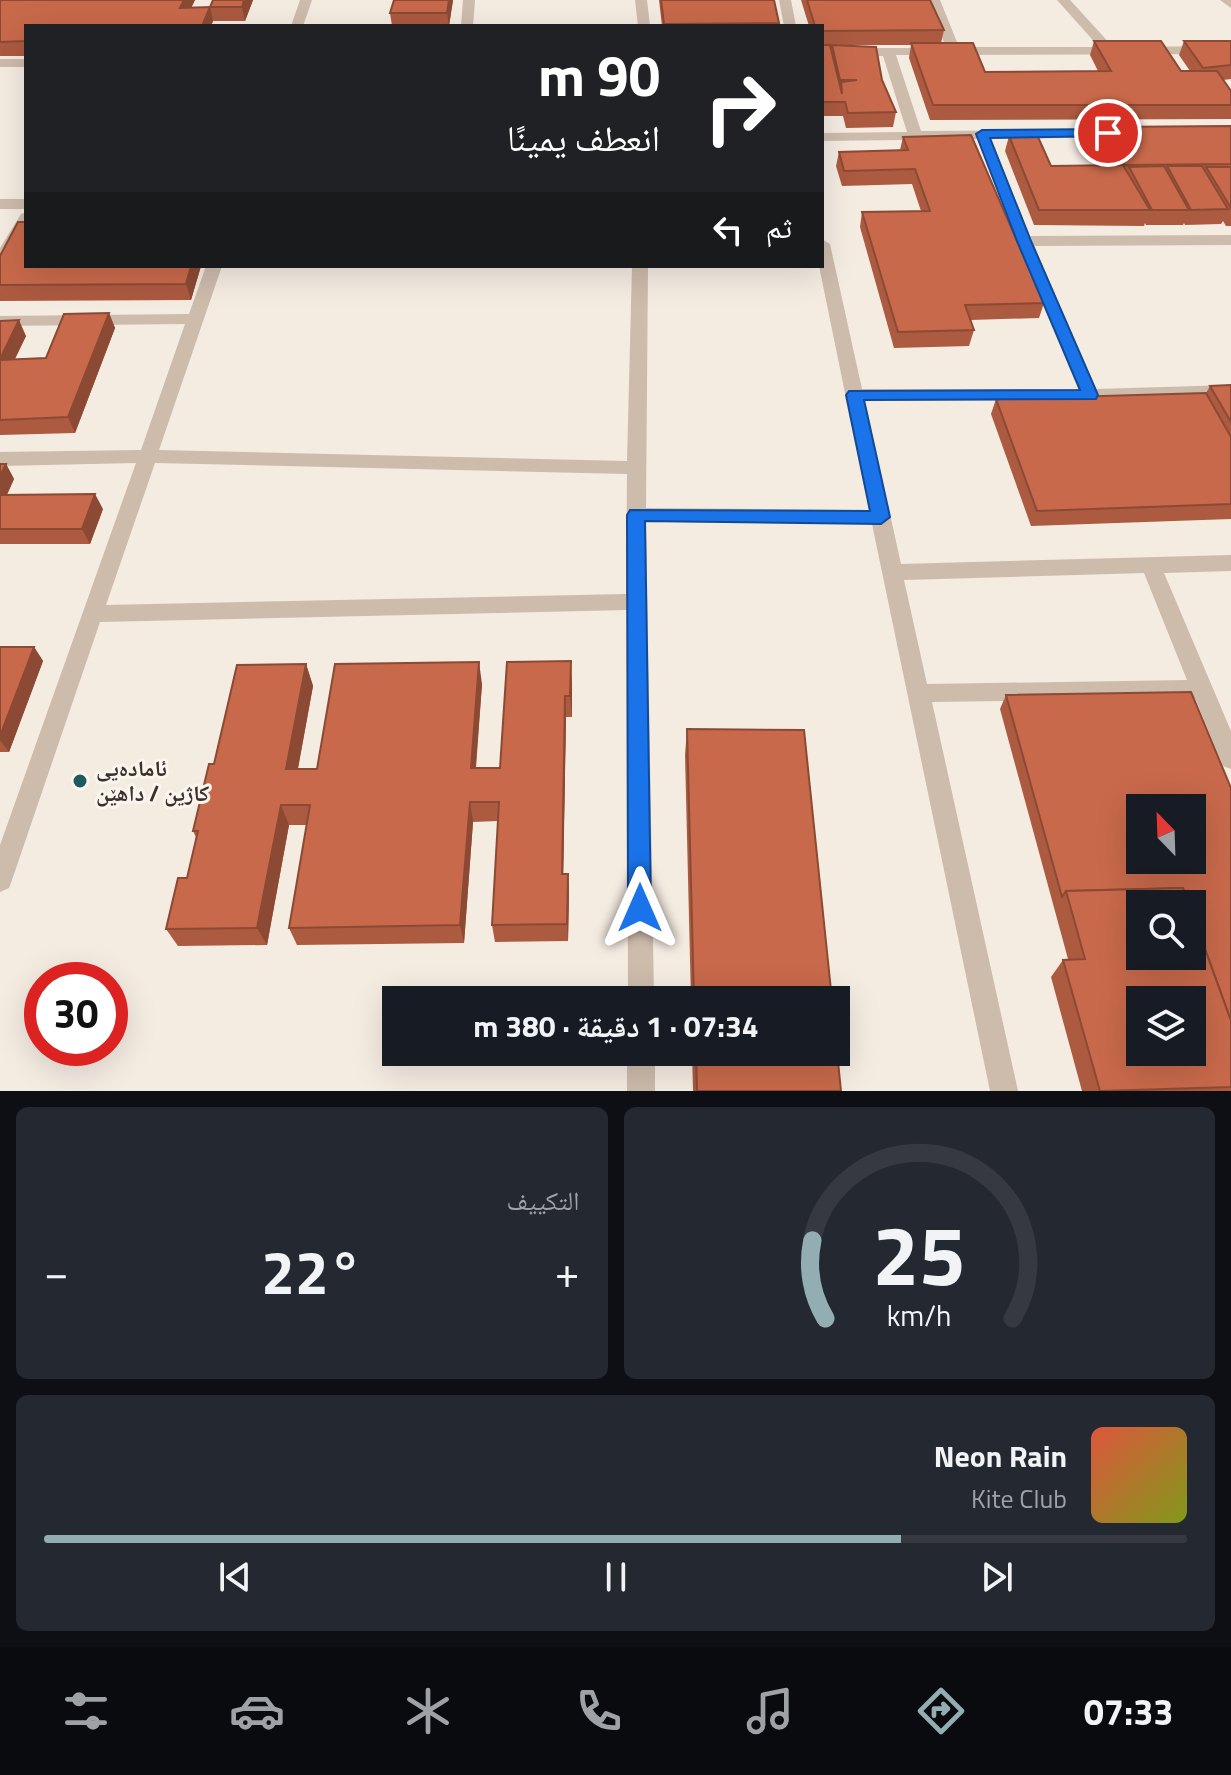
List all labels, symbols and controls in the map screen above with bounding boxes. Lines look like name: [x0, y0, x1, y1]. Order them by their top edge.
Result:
text: 90 m: [538, 33, 660, 118]
icon: right: [688, 56, 792, 160]
pin: [1074, 99, 1142, 167]
text: انعطف يمينًا: [507, 110, 660, 165]
icon: arrive: [1086, 111, 1130, 155]
text: ثم: [766, 204, 792, 250]
icon: left: [706, 208, 750, 252]
place label: ئامادەيی کاژين / داهێن: [96, 751, 210, 810]
marker: ئامادەيی کاژين / داهێن: [71, 772, 89, 790]
north arrow: [1126, 794, 1206, 874]
map controls: [1126, 794, 1206, 1066]
position arrow: [598, 866, 682, 950]
button: search: [1126, 890, 1206, 970]
speed limit sign: 30: [24, 962, 128, 1066]
button: layers: [1126, 986, 1206, 1066]
text: 07:34 · 1 دقيقة · 380 m: [473, 1003, 759, 1049]
text: التكييف: [507, 1181, 580, 1220]
text: 25: [873, 1191, 966, 1317]
text: 22°: [261, 1226, 362, 1317]
text: −: [44, 1238, 69, 1305]
text: +: [555, 1238, 580, 1305]
text: km/h: [887, 1294, 952, 1337]
text: Neon Rain: [934, 1433, 1067, 1479]
text: Kite Club: [971, 1479, 1067, 1518]
icon: previous: [213, 1555, 257, 1599]
icon: pause: [594, 1555, 638, 1599]
icon: next: [975, 1555, 1019, 1599]
icon: filters: [58, 1683, 114, 1739]
icon: car: [229, 1683, 285, 1739]
icon: climate: [400, 1683, 456, 1739]
icon: phone: [571, 1683, 627, 1739]
icon: music: [742, 1683, 798, 1739]
icon: directions: [913, 1683, 969, 1739]
text: 07:33: [1084, 1684, 1174, 1739]

